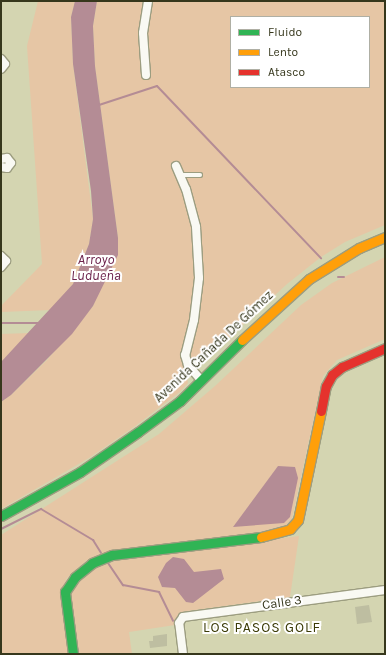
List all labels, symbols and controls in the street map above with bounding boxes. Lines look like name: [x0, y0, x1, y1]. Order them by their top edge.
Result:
legend: [230, 16, 370, 88]
text: Fluido: [268, 25, 302, 39]
text: Lento: [268, 45, 298, 59]
text: Atasco: [268, 65, 305, 79]
water label: Arroyo Ludueña: [71, 252, 121, 284]
street label: Avenida Cañada De Gómez: [151, 288, 277, 406]
street label: Calle 3: [261, 593, 303, 613]
district label: LOS PASOS GOLF: [203, 620, 321, 636]

